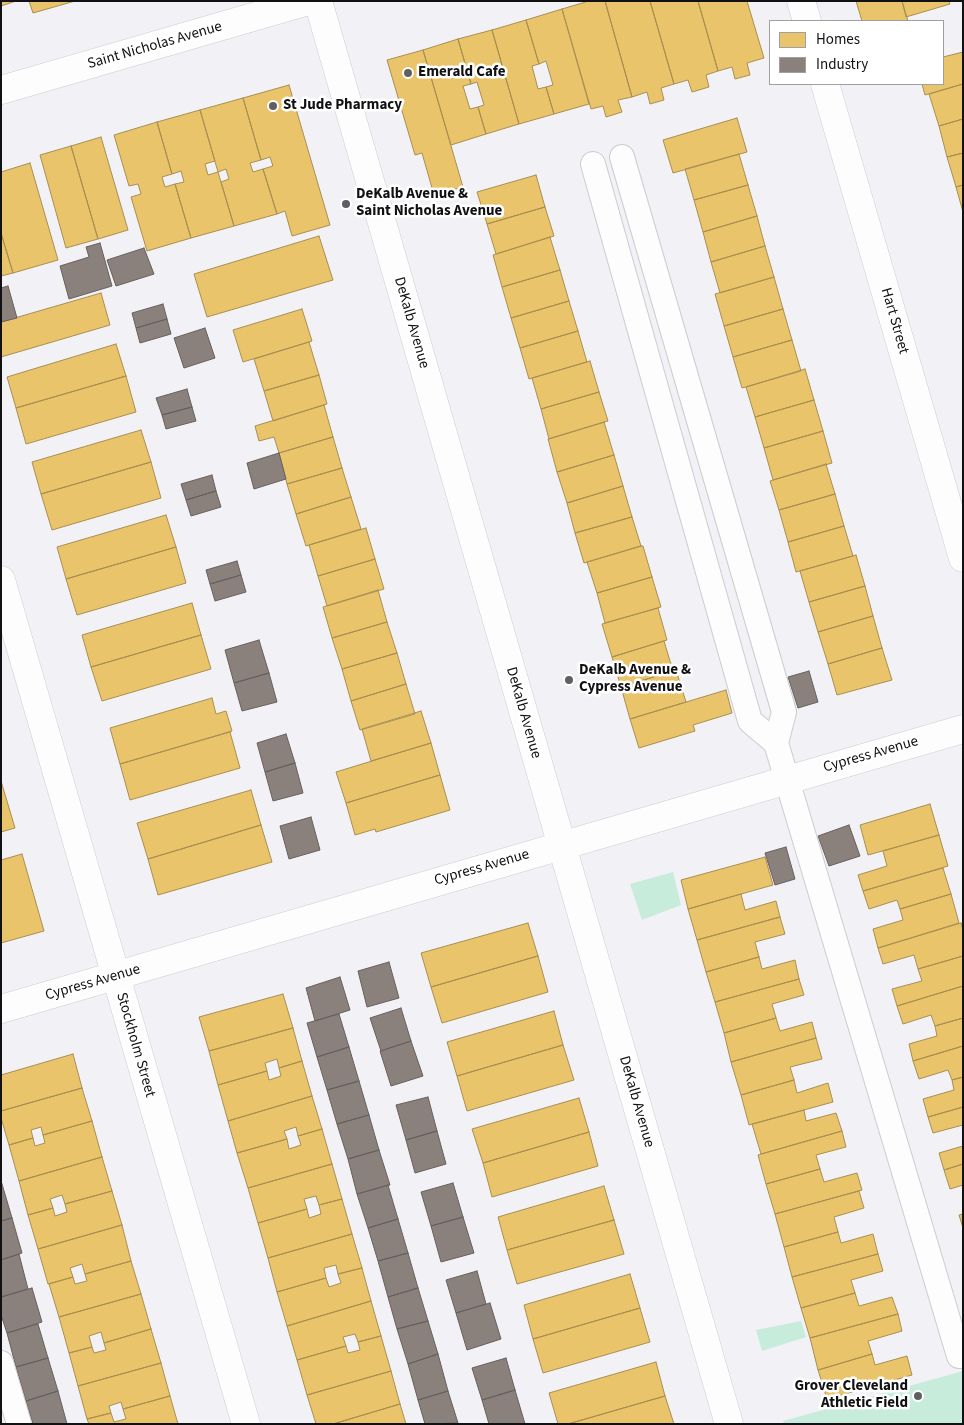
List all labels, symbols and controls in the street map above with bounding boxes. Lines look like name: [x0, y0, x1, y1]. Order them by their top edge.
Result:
street label: Saint Nicholas Avenue: [86, 18, 224, 74]
legend: [769, 20, 944, 85]
text: Homes: [816, 29, 860, 50]
text: Industry: [816, 54, 868, 75]
place label: Emerald Cafe: [418, 64, 506, 82]
marker: Emerald Cafe: [402, 67, 414, 79]
place label: St Jude Pharmacy: [283, 97, 402, 115]
marker: St Jude Pharmacy: [267, 100, 279, 112]
place label: DeKalb Avenue & Saint Nicholas Avenue: [356, 186, 502, 221]
marker: DeKalb Avenue & Saint Nicholas Avenue: [340, 198, 352, 210]
street label: DeKalb Avenue: [389, 275, 433, 371]
street label: Hart Street: [876, 286, 912, 356]
place label: DeKalb Avenue & Cypress Avenue: [579, 662, 691, 697]
street label: DeKalb Avenue: [501, 665, 545, 761]
marker: DeKalb Avenue & Cypress Avenue: [563, 674, 575, 686]
street label: Cypress Avenue: [821, 733, 921, 777]
street label: Cypress Avenue: [432, 846, 532, 890]
street label: Cypress Avenue: [43, 961, 143, 1005]
street label: Stockholm Street: [111, 991, 159, 1099]
street label: DeKalb Avenue: [614, 1054, 658, 1150]
place label: Grover Cleveland Athletic Field: [794, 1378, 908, 1413]
marker: Grover Cleveland Athletic Field: [912, 1390, 924, 1402]

